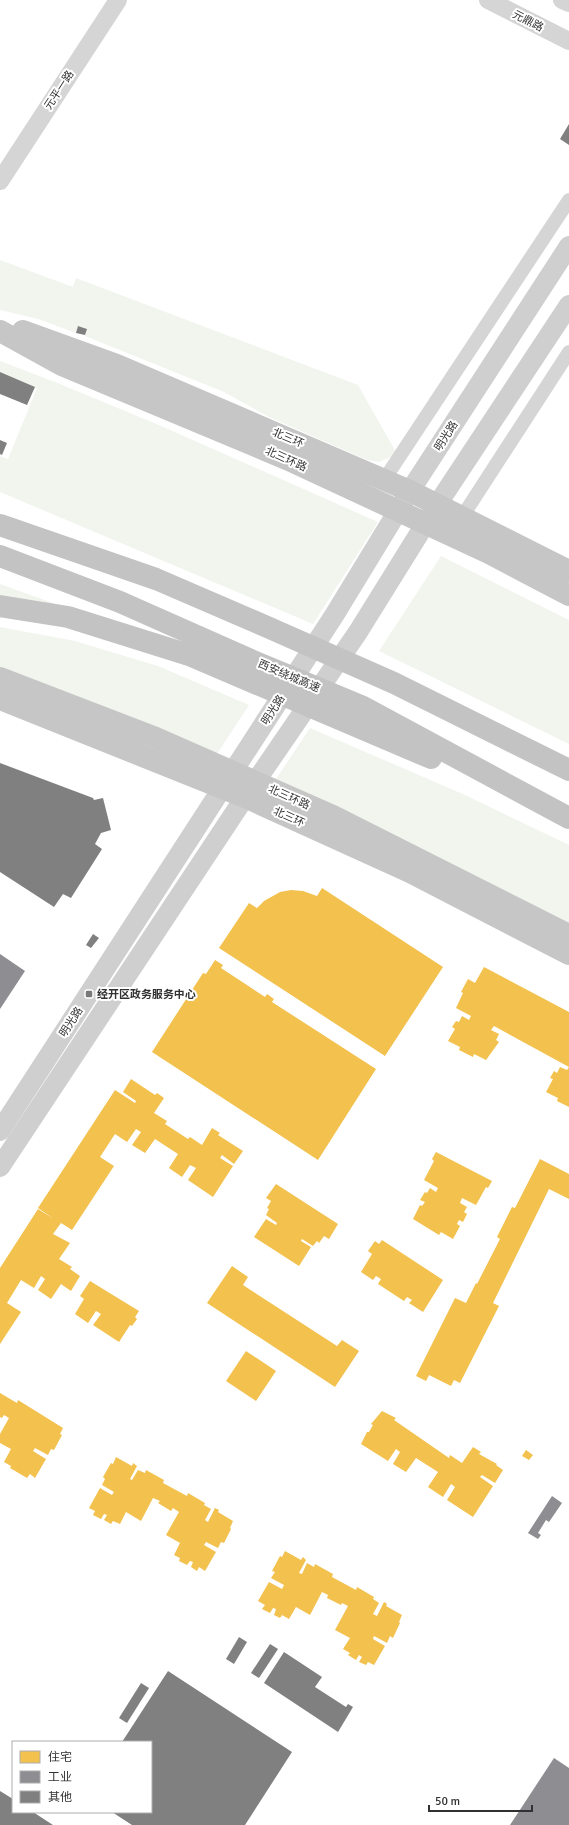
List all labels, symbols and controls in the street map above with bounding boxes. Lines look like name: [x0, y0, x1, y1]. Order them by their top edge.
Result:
street label: 元鼎路: [510, 8, 546, 34]
street label: 元平一路: [42, 68, 76, 112]
street label: 明光路: [432, 419, 460, 453]
street label: 北三环: [270, 426, 306, 450]
street label: 北三环路: [263, 444, 309, 474]
street label: 西安绕城高速: [256, 657, 322, 695]
street label: 明光路: [259, 693, 287, 727]
street label: 北三环路: [266, 782, 312, 812]
street label: 北三环: [271, 804, 307, 830]
place label: 经开区政务服务中心: [97, 988, 196, 1001]
marker: 经开区政务服务中心: [84, 989, 94, 999]
street label: 明光路: [57, 1005, 85, 1039]
legend: [12, 1741, 152, 1813]
text: 住宅: [48, 1750, 72, 1765]
text: 工业: [48, 1770, 72, 1785]
scale bar: [429, 1787, 532, 1813]
text: 其他: [48, 1790, 72, 1805]
text: 50 m: [435, 1794, 460, 1809]

